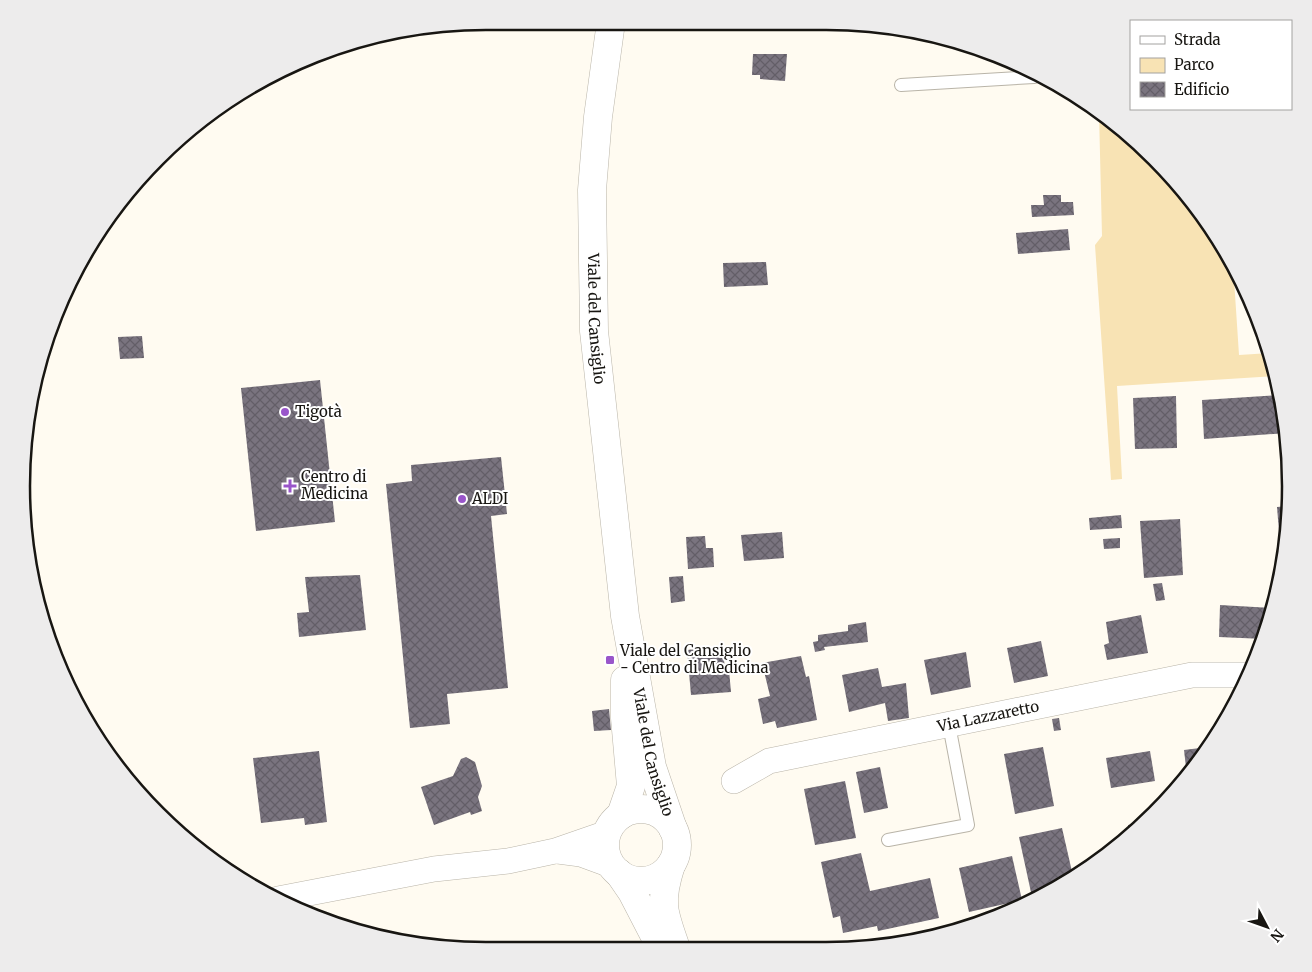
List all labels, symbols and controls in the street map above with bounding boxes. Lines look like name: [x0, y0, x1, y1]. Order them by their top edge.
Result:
legend: [1130, 20, 1292, 110]
text: Strada: [1174, 30, 1221, 49]
text: Parco: [1174, 55, 1214, 74]
text: Edificio: [1174, 80, 1230, 99]
street label: Viale del Cansiglio: [584, 252, 610, 385]
place label: Tigotà: [295, 402, 342, 421]
marker: Tigotà: [279, 406, 291, 418]
place label: Centro di Medicina: [301, 467, 368, 503]
marker: Centro di Medicina: [283, 479, 297, 493]
place label: ALDI: [471, 489, 508, 508]
marker: ALDI: [456, 493, 468, 505]
place label: Viale del Cansiglio - Centro di Medicina: [619, 641, 769, 677]
marker: Viale del Cansiglio - Centro di Medicina: [604, 654, 616, 666]
street label: Viale del Cansiglio: [629, 686, 678, 819]
street label: Via Lazzaretto: [935, 696, 1041, 736]
north arrow: [1242, 902, 1292, 952]
text: N: [1266, 925, 1287, 946]

